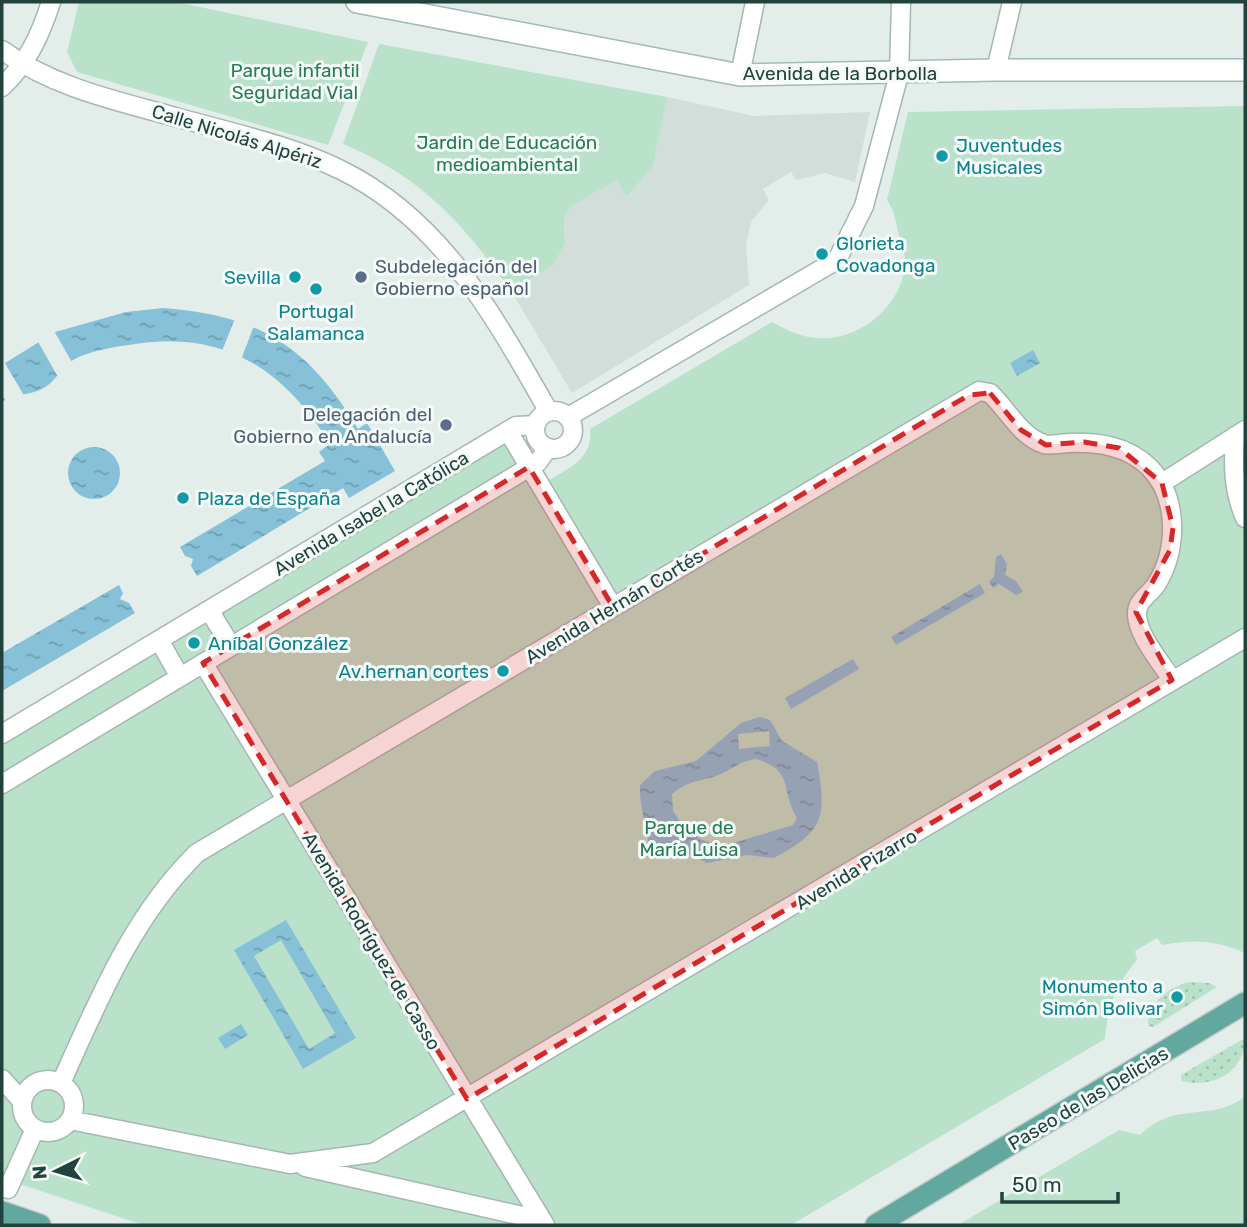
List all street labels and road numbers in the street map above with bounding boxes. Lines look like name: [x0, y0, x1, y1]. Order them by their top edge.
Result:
street label: Avenida de la Borbolla: [743, 62, 937, 85]
street label: Calle Nicolás Alpériz: [149, 100, 325, 173]
street label: Avenida Isabel la Católica: [270, 446, 473, 581]
street label: Avenida Hernán Cortés: [521, 544, 707, 669]
street label: Avenida Pizarro: [791, 824, 921, 915]
street label: Avenida Rodríguez de Casso: [297, 828, 446, 1054]
street label: Paseo de las Delicias: [1004, 1042, 1172, 1155]

